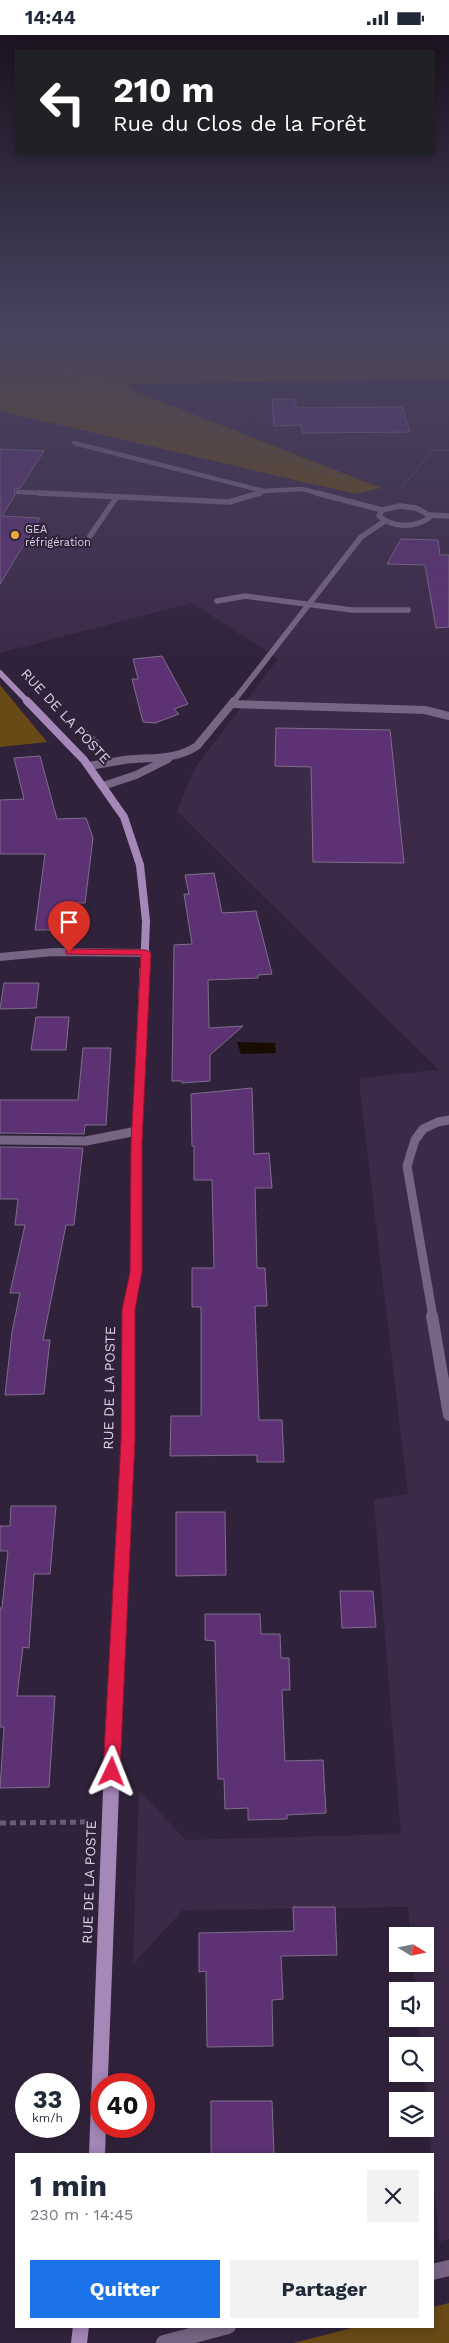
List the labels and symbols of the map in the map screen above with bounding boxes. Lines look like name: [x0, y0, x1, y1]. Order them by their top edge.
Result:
place label: GEA réfrigération: [25, 523, 91, 549]
marker: GEA réfrigération: [9, 529, 21, 541]
street label: RUE DE LA POSTE: [18, 665, 114, 767]
pin: [48, 901, 90, 952]
street label: RUE DE LA POSTE: [100, 1326, 118, 1450]
position arrow: [85, 1745, 137, 1797]
street label: RUE DE LA POSTE: [79, 1820, 99, 1944]
north arrow: [389, 1927, 434, 1973]
speed limit sign: 40: [90, 2073, 155, 2138]

